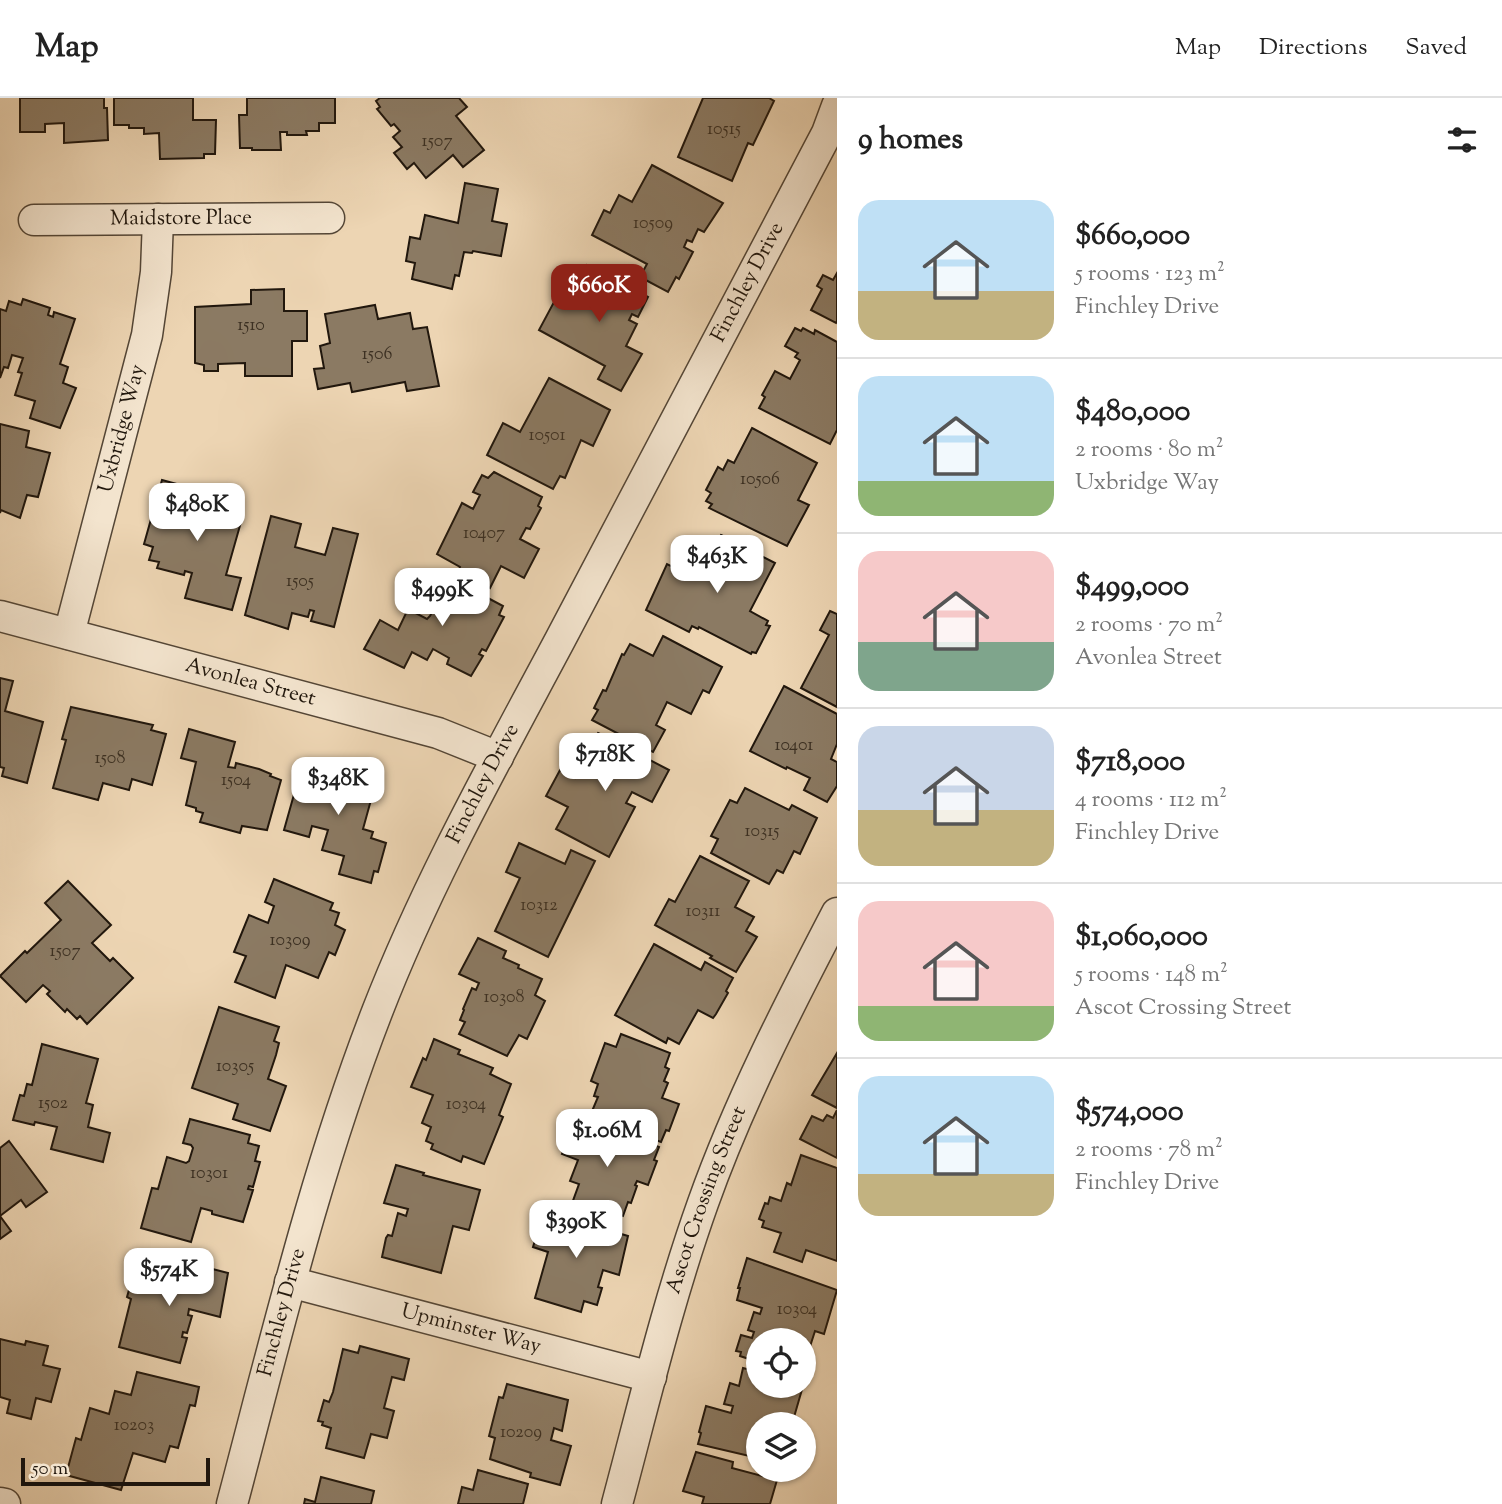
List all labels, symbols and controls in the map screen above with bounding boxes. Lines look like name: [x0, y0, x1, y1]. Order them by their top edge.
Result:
text: Map: [35, 24, 99, 72]
text: Map: [1175, 31, 1221, 65]
text: Directions: [1259, 31, 1367, 65]
text: Saved: [1405, 31, 1467, 65]
house number: 10515: [707, 117, 741, 143]
text: 9 homes: [858, 119, 963, 162]
icon: filters: [1443, 121, 1481, 159]
house number: 1507: [422, 129, 452, 155]
street label: Maidstore Place: [110, 204, 252, 234]
house number: 10509: [633, 211, 673, 237]
text: $660,000: [1075, 215, 1190, 258]
street label: Finchley Drive: [704, 217, 792, 348]
icon: home: [914, 228, 998, 312]
text: 5 rooms · 123 m²: [1075, 258, 1225, 291]
pin: $660K: [550, 264, 648, 324]
text: $660K: [567, 270, 631, 303]
text: Finchley Drive: [1075, 291, 1219, 324]
house number: 1510: [237, 313, 265, 339]
house number: 1506: [362, 342, 392, 368]
street label: Uxbridge Way: [91, 361, 154, 496]
text: $480,000: [1075, 391, 1190, 434]
icon: home: [914, 404, 998, 488]
house number: 10501: [528, 423, 566, 449]
text: 2 rooms · 80 m²: [1075, 434, 1223, 467]
house number: 10506: [740, 467, 780, 493]
text: Uxbridge Way: [1075, 467, 1219, 500]
pin: $480K: [148, 484, 246, 543]
text: $480K: [165, 489, 229, 522]
house number: 10407: [463, 521, 505, 547]
pin: $463K: [668, 536, 766, 595]
text: $463K: [686, 541, 748, 574]
text: $499,000: [1075, 566, 1189, 609]
pin: $499K: [393, 568, 491, 628]
house number: 1505: [286, 569, 314, 595]
text: $499K: [411, 574, 473, 607]
icon: home: [914, 579, 998, 663]
text: 2 rooms · 70 m²: [1075, 609, 1223, 642]
text: Avonlea Street: [1075, 642, 1222, 675]
street label: Avonlea Street: [182, 651, 319, 715]
street label: Finchley Drive: [440, 719, 527, 849]
house number: 10401: [775, 733, 813, 759]
pin: $718K: [556, 734, 654, 793]
text: $718K: [575, 739, 635, 772]
text: $718,000: [1075, 741, 1185, 784]
house number: 1508: [95, 746, 125, 772]
icon: home: [914, 754, 998, 838]
pin: $348K: [289, 758, 387, 817]
text: $348K: [307, 763, 369, 796]
house number: 1504: [221, 768, 251, 794]
text: 4 rooms · 112 m²: [1075, 784, 1227, 817]
text: Finchley Drive: [1075, 817, 1219, 850]
house number: 10315: [744, 819, 780, 845]
house number: 10312: [520, 893, 558, 919]
house number: 10311: [686, 899, 720, 925]
text: $1,060,000: [1075, 916, 1208, 959]
house number: 10309: [270, 928, 311, 954]
icon: home: [914, 929, 998, 1013]
house number: 1507: [50, 939, 80, 965]
text: 5 rooms · 148 m²: [1075, 959, 1228, 992]
house number: 10308: [483, 985, 525, 1011]
text: Ascot Crossing Street: [1075, 992, 1291, 1025]
house number: 10305: [216, 1054, 254, 1080]
house number: 1502: [38, 1091, 69, 1117]
text: $574,000: [1075, 1091, 1184, 1134]
house number: 10304: [446, 1092, 486, 1118]
street label: Ascot Crossing Street: [659, 1102, 755, 1298]
icon: home: [914, 1104, 998, 1188]
pin: $1.06M: [550, 1110, 664, 1169]
text: $1.06M: [572, 1115, 642, 1148]
text: 2 rooms · 78 m²: [1075, 1134, 1223, 1167]
house number: 10301: [190, 1161, 228, 1187]
text: Finchley Drive: [1075, 1167, 1219, 1200]
pin: $390K: [527, 1200, 625, 1260]
text: $390K: [545, 1206, 607, 1239]
street label: Finchley Drive: [251, 1245, 314, 1380]
pin: $574K: [120, 1248, 218, 1308]
text: $574K: [140, 1254, 198, 1287]
street label: Upminster Way: [397, 1297, 545, 1363]
house number: 10304: [777, 1297, 817, 1323]
map controls: [746, 1328, 816, 1482]
button: locate: [746, 1328, 816, 1398]
button: layers: [746, 1412, 816, 1482]
house number: 10203: [114, 1413, 154, 1439]
house number: 10209: [500, 1420, 542, 1446]
scale bar: [21, 1455, 210, 1487]
text: 50 m: [32, 1456, 68, 1483]

